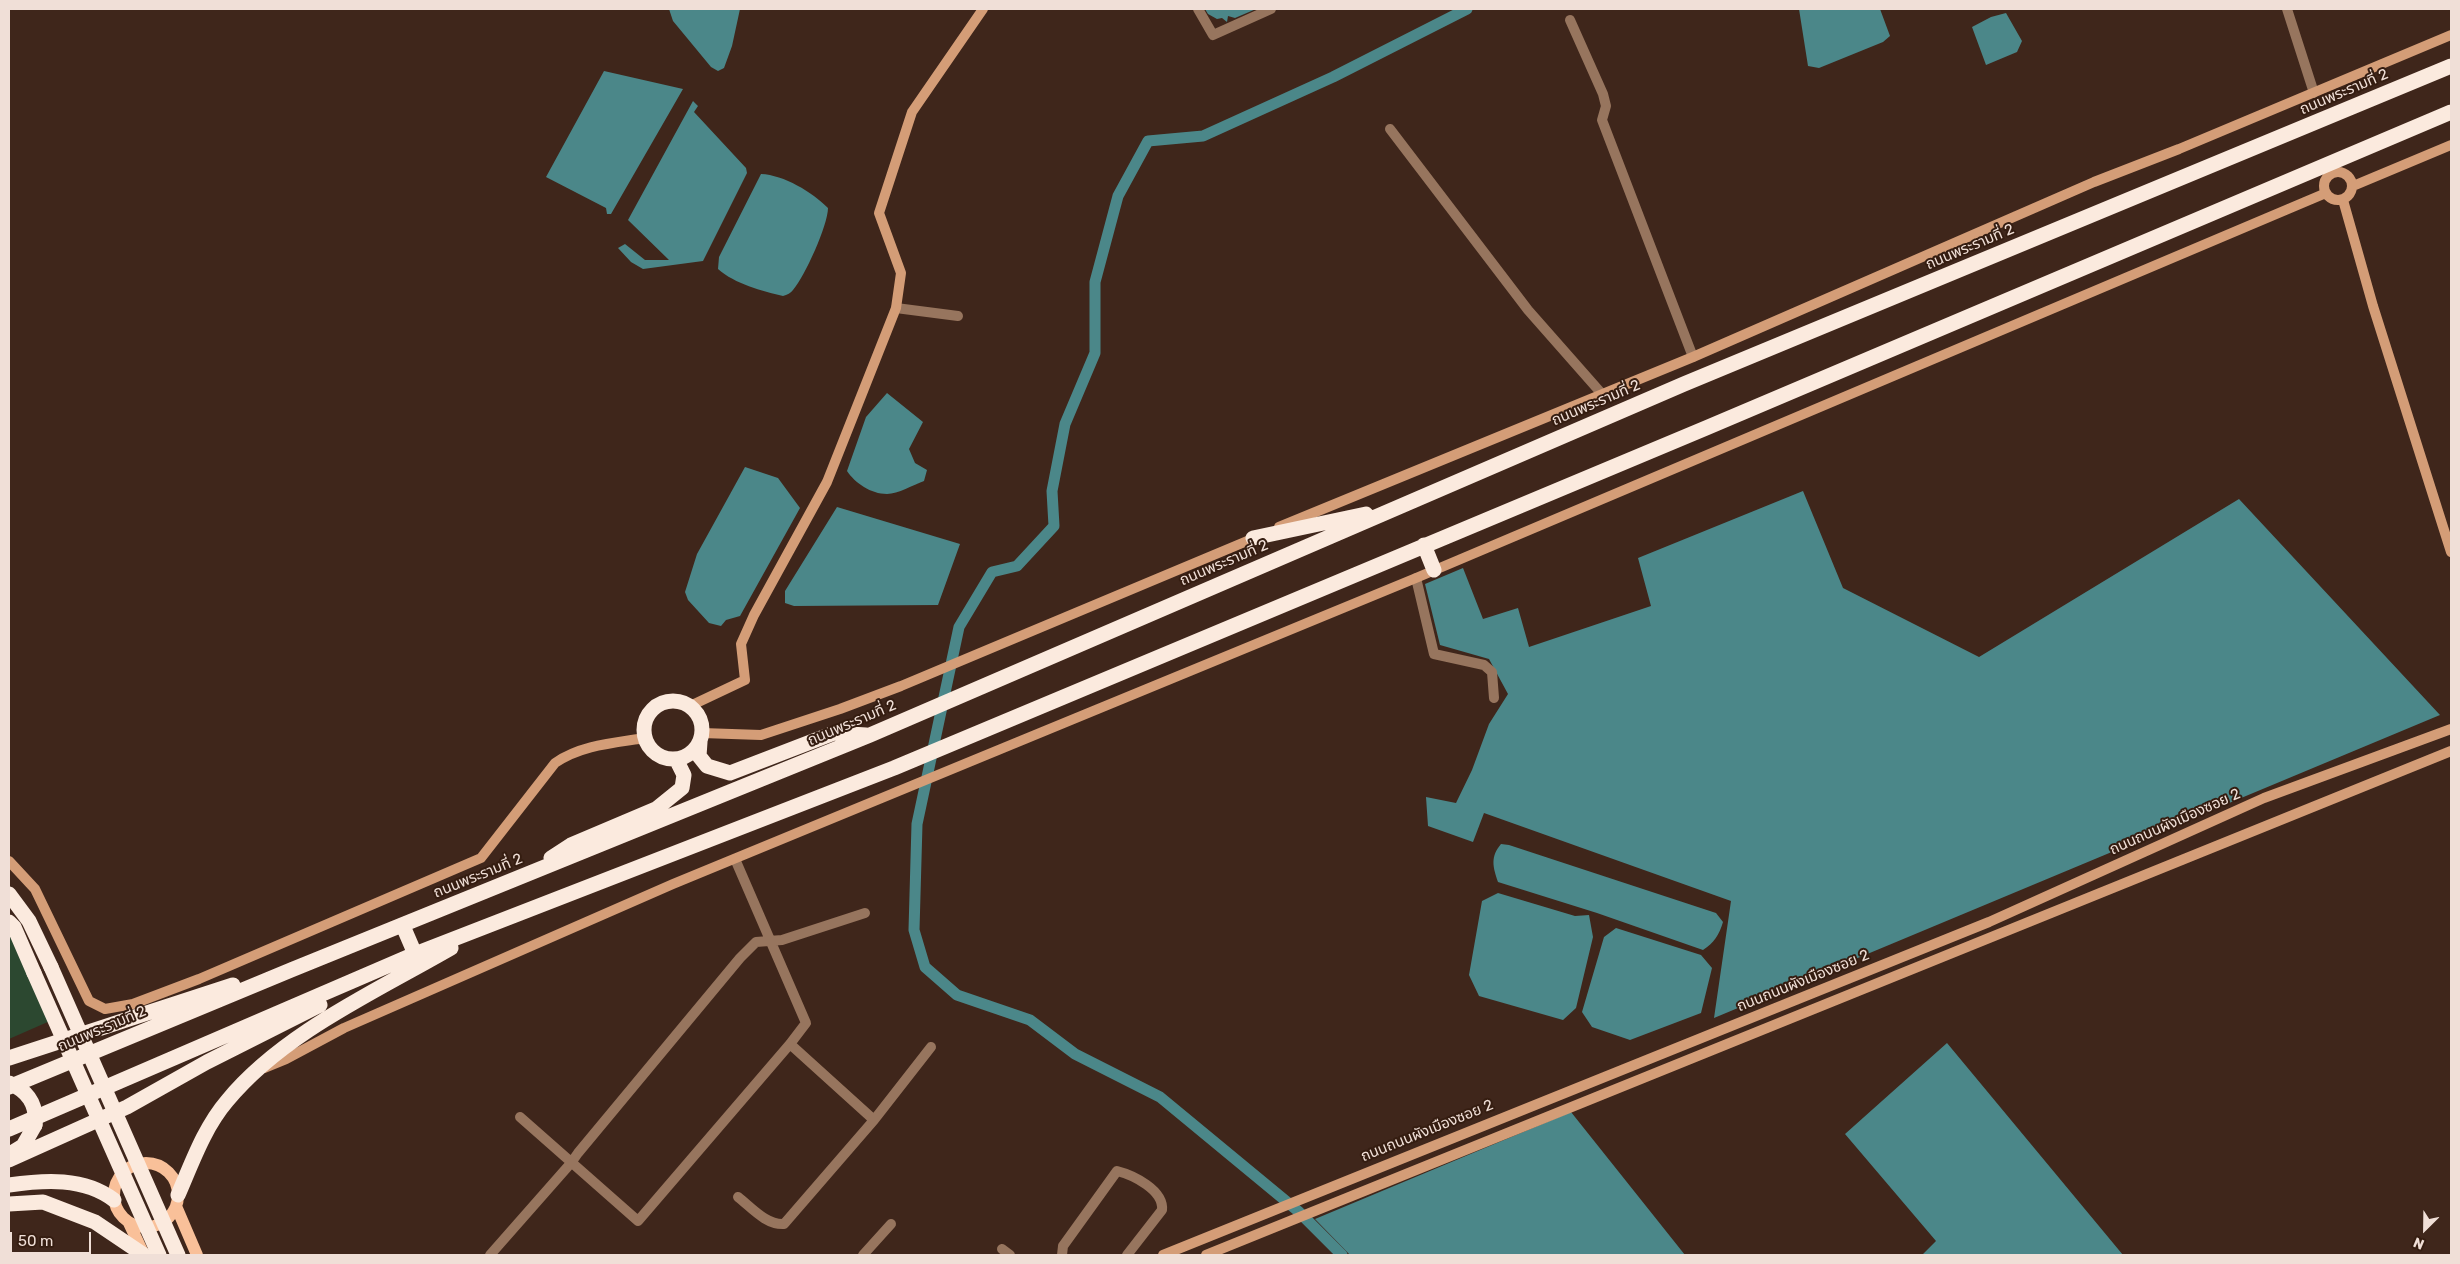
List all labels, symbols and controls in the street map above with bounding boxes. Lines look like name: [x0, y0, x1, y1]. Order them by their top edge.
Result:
street label: ถนนพระรามที่ 2: [2297, 65, 2391, 119]
street label: ถนนพระรามที่ 2: [1923, 220, 2017, 274]
street label: ถนนพระรามที่ 2: [1549, 376, 1643, 430]
street label: ถนนพระรามที่ 2: [1177, 536, 1271, 590]
street label: ถนนพระรามที่ 2: [805, 696, 899, 750]
street label: ถนนถนนผังเมืองซอย 2: [2107, 785, 2243, 859]
street label: ถนนพระรามที่ 2: [431, 850, 525, 902]
street label: ถนนถนนผังเมืองซอย 2: [1734, 946, 1872, 1016]
street label: ถนนพระรามที่ 2: [55, 1002, 149, 1056]
street label: ถนนถนนผังเมืองซอย 2: [1358, 1096, 1496, 1166]
north arrow: [2400, 1204, 2450, 1254]
scale bar: [12, 1222, 94, 1254]
text: 50 m: [18, 1232, 53, 1250]
text: N: [2411, 1233, 2427, 1253]

